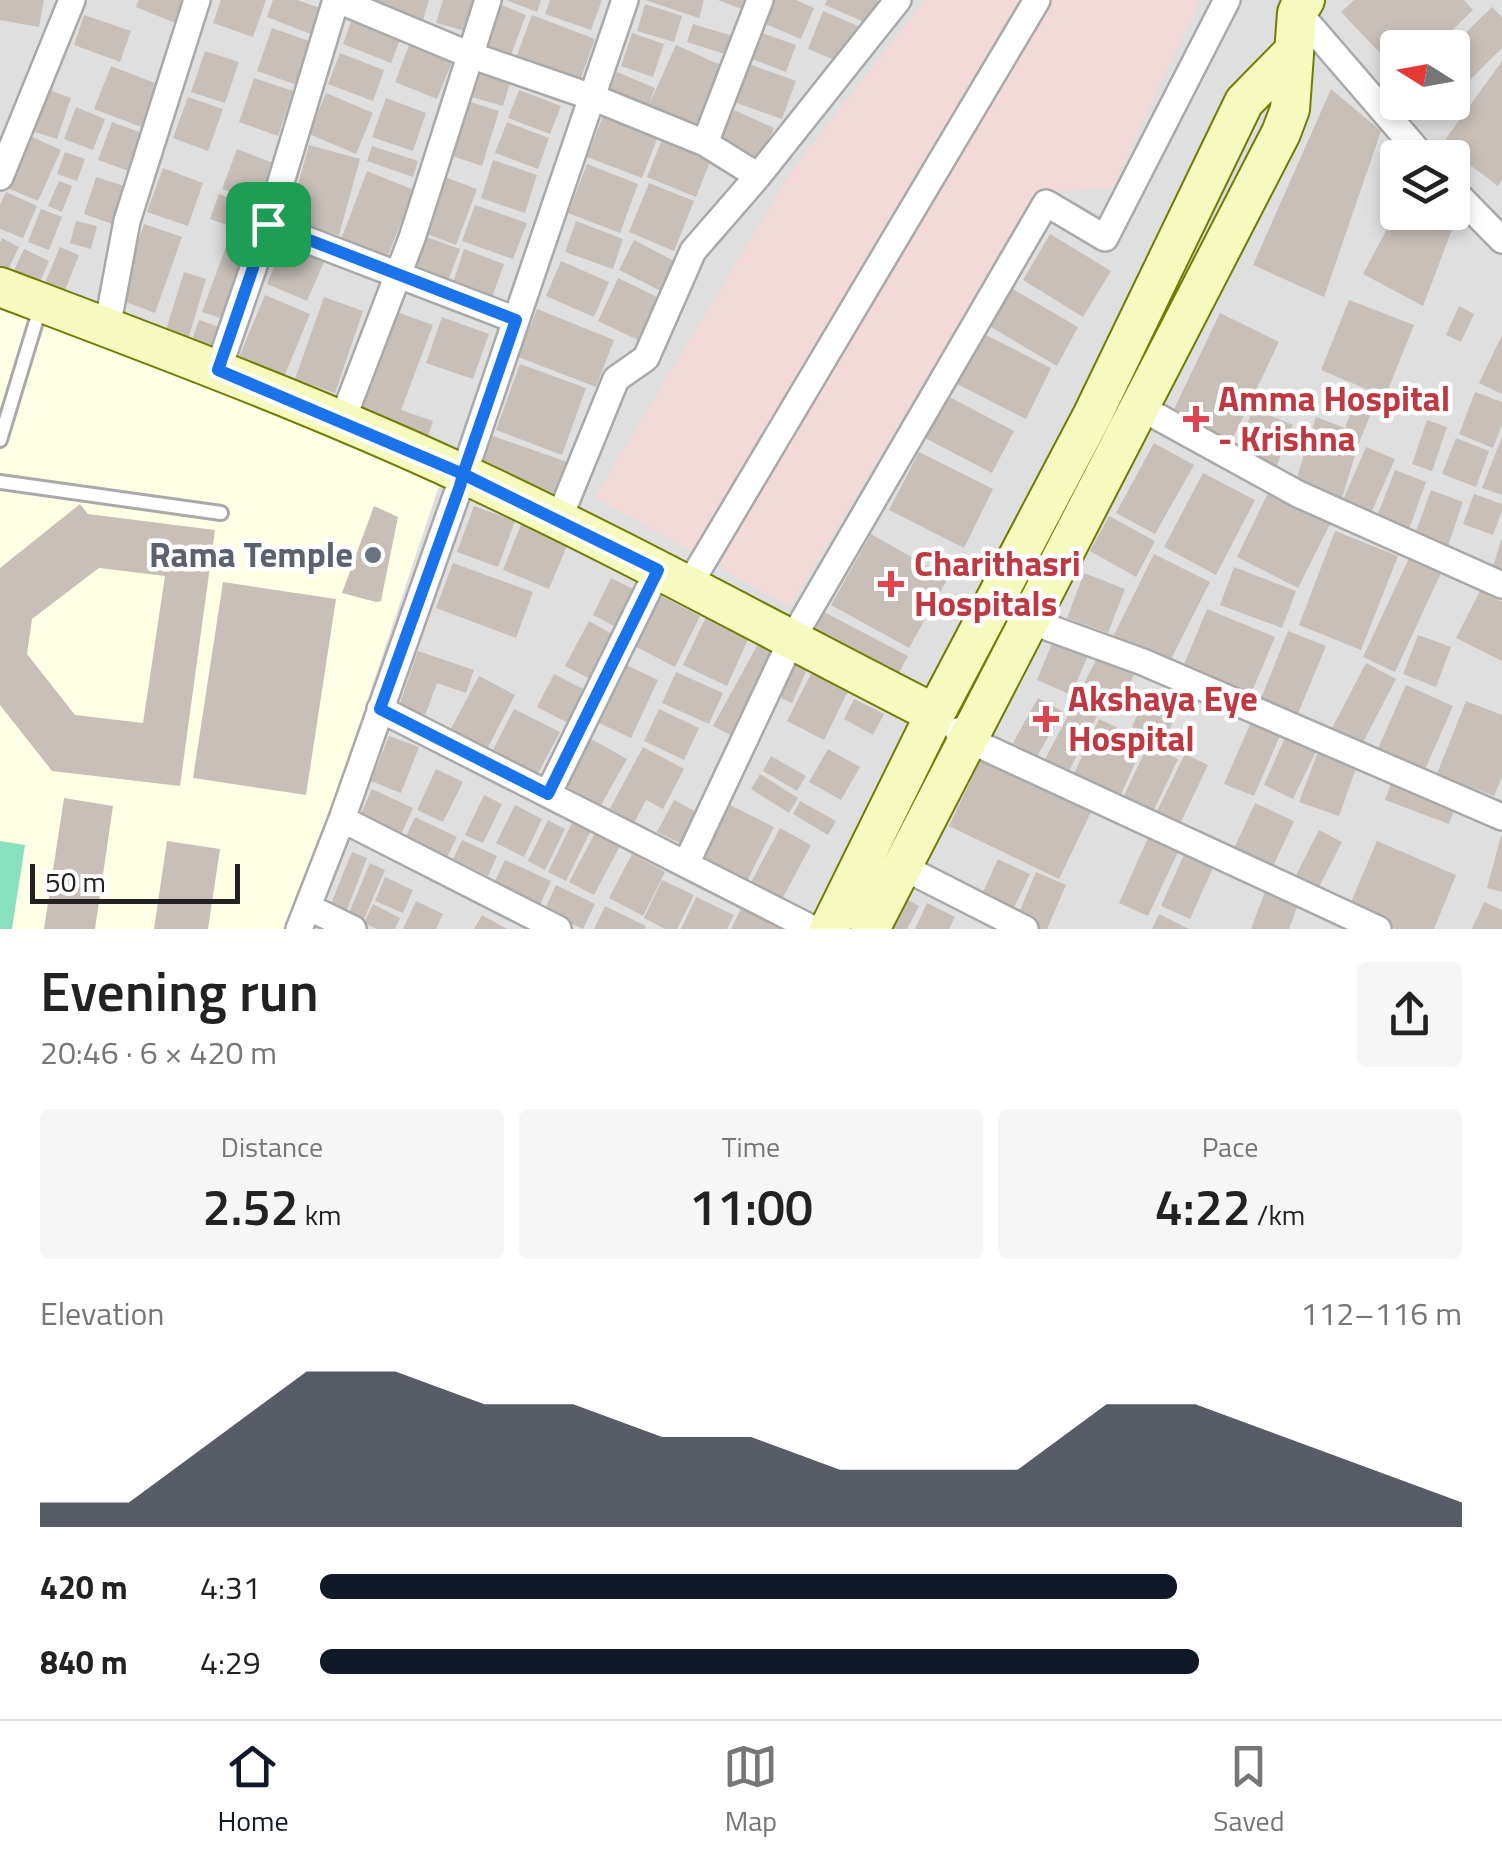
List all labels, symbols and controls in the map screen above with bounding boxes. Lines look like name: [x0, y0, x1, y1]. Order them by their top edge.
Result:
north arrow: [1380, 30, 1470, 120]
map controls: [1380, 30, 1470, 230]
button: layers: [1380, 140, 1470, 230]
pin: [226, 182, 311, 267]
icon: arrive: [241, 197, 296, 252]
place label: Amma Hospital - Krishna: [1218, 371, 1450, 465]
marker: Amma Hospital - Krishna: [1183, 406, 1209, 432]
place label: Rama Temple: [149, 527, 353, 581]
place label: Charithasri Hospitals: [914, 536, 1081, 630]
marker: Rama Temple: [362, 544, 384, 566]
marker: Charithasri Hospitals: [878, 571, 904, 597]
place label: Akshaya Eye Hospital: [1068, 671, 1258, 765]
marker: Akshaya Eye Hospital: [1033, 706, 1059, 732]
scale bar: [30, 859, 240, 904]
text: 50 m: [45, 860, 106, 903]
text: Evening run: [40, 949, 319, 1032]
button: share: [1357, 962, 1462, 1067]
text: 20:46 · 6 × 420 m: [40, 1028, 277, 1076]
text: Distance: [221, 1125, 323, 1168]
text: Time: [722, 1125, 780, 1168]
text: Pace: [1202, 1125, 1258, 1168]
text: 2.52: [203, 1168, 298, 1244]
text: 11:00: [689, 1168, 813, 1244]
text: 4:22: [1155, 1168, 1251, 1244]
text: km: [298, 1193, 341, 1236]
text: /km: [1251, 1193, 1305, 1236]
text: Elevation: [40, 1289, 164, 1337]
text: 112–116 m: [1300, 1289, 1462, 1337]
text: 420 m: [40, 1563, 128, 1611]
text: 4:31: [200, 1563, 261, 1611]
text: 840 m: [40, 1638, 128, 1686]
text: 4:29: [200, 1638, 261, 1686]
tab: Home: [217, 1739, 289, 1842]
tab: Map: [723, 1739, 778, 1842]
tab: Saved: [1213, 1739, 1285, 1842]

